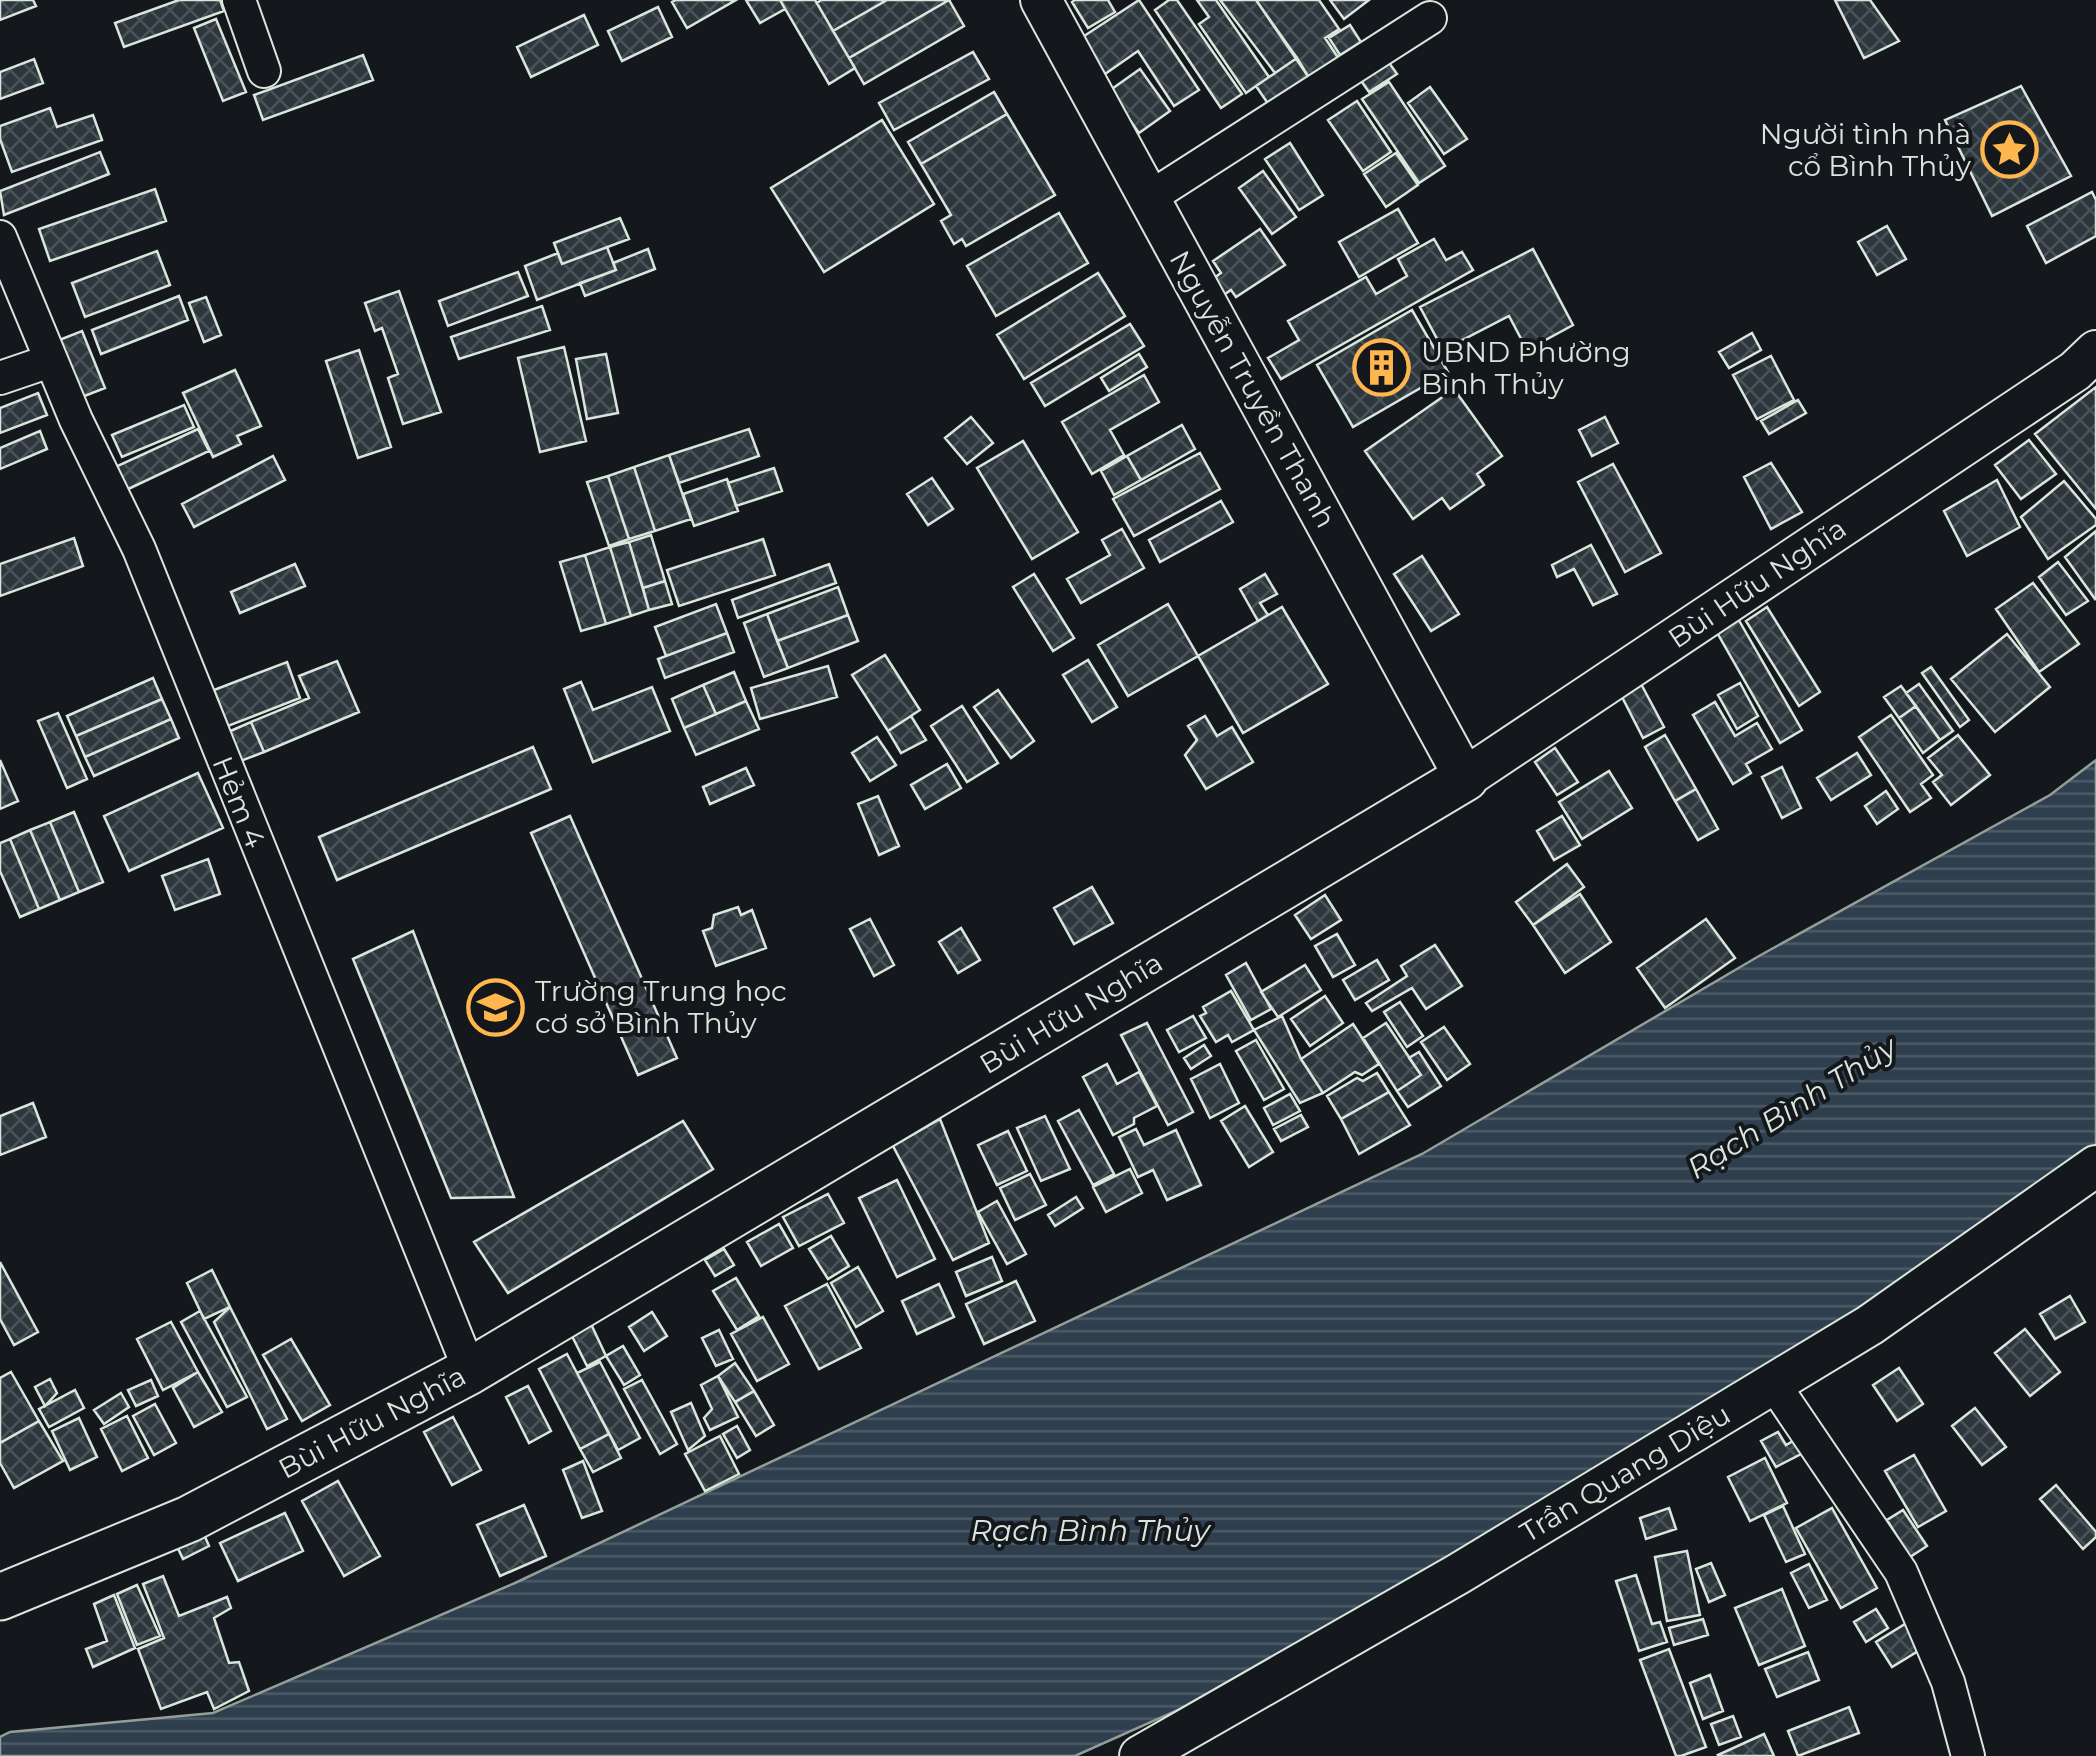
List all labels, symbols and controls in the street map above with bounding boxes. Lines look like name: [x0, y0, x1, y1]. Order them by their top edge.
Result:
place label: Người tình nhà cổ Bình Thủy: [1760, 117, 1972, 183]
place icon: Người tình nhà cổ Bình Thủy: [1980, 120, 2040, 180]
street label: Nguyễn Truyền Thanh: [1163, 245, 1343, 533]
place label: UBND Phường Bình Thủy: [1421, 335, 1631, 401]
building icon: UBND Phường Bình Thủy: [1352, 338, 1412, 398]
street label: Bùi Hữu Nghĩa: [1662, 511, 1852, 655]
street label: Hẻm 4: [205, 751, 273, 853]
street label: Bùi Hữu Nghĩa: [973, 945, 1169, 1081]
place label: Trường Trung học cơ sở Bình Thủy: [535, 974, 787, 1040]
school or university icon: Trường Trung học cơ sở Bình Thủy: [466, 977, 526, 1037]
water label: Rạch Bình Thủy: [1680, 1027, 1905, 1187]
street label: Bùi Hữu Nghĩa: [273, 1358, 471, 1486]
street label: Trần Quang Diệu: [1514, 1397, 1736, 1549]
water label: Rạch Bình Thủy: [970, 1512, 1212, 1549]

